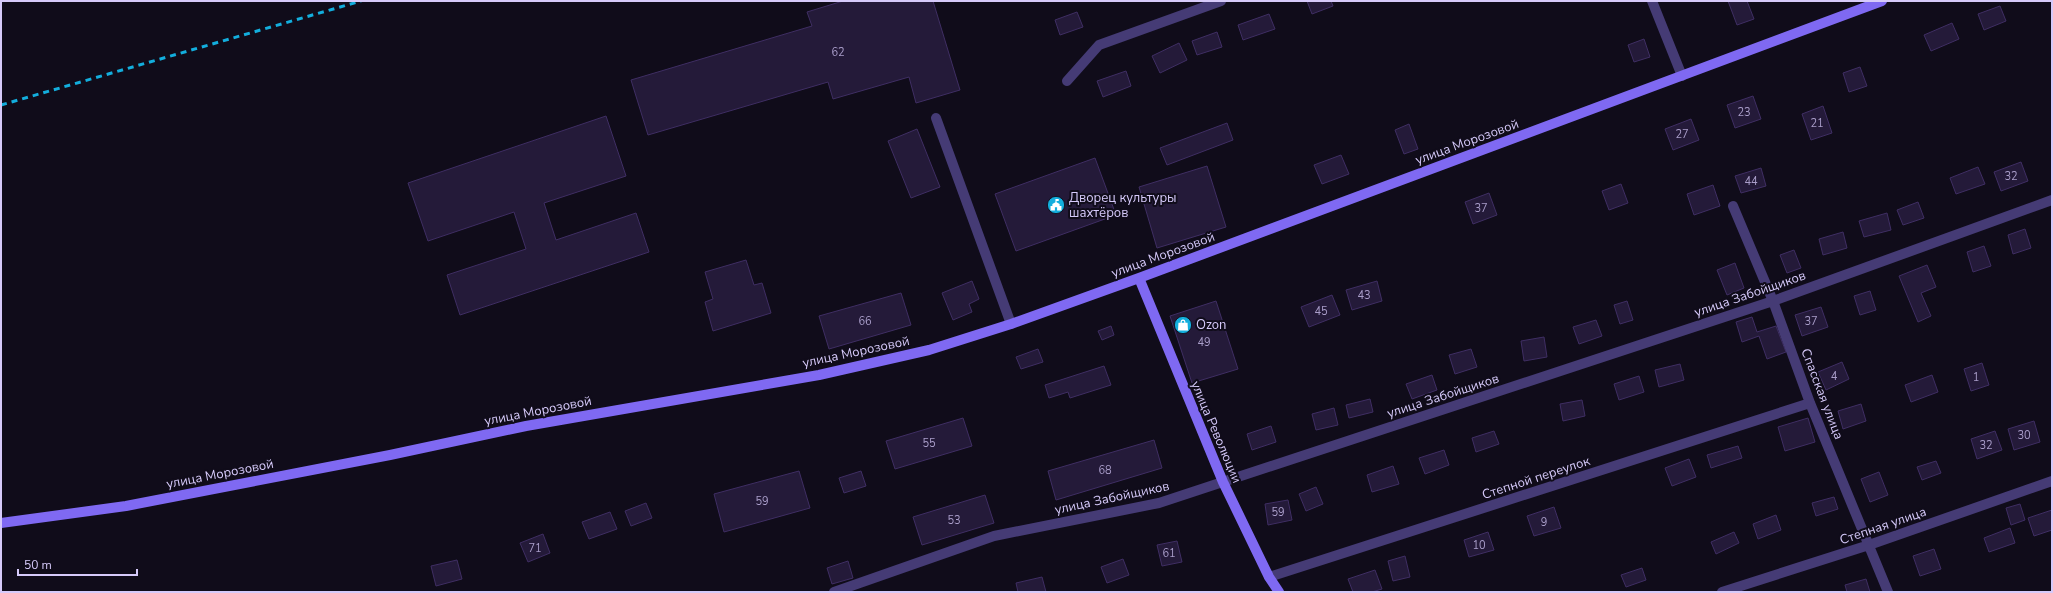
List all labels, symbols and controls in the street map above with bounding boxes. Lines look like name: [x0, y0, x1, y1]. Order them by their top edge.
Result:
house number: 62: [831, 45, 845, 60]
house number: 23: [1737, 105, 1751, 120]
street label: улица Морозовой: [1413, 115, 1521, 169]
house number: 21: [1810, 116, 1824, 131]
house number: 27: [1675, 127, 1689, 142]
house number: 32: [2004, 169, 2018, 184]
house number: 44: [1744, 174, 1758, 189]
place label: Дворец культуры шахтёров: [1069, 189, 1177, 222]
public building icon: Дворец культуры шахтёров: [1046, 195, 1066, 215]
house number: 37: [1474, 201, 1488, 216]
street label: улица Морозовой: [1109, 228, 1217, 282]
street label: улица Забойщиков: [1692, 266, 1808, 322]
house number: 43: [1357, 288, 1371, 303]
house number: 45: [1314, 304, 1328, 319]
house number: 66: [858, 314, 872, 329]
house number: 37: [1804, 314, 1818, 329]
shop icon: Ozon: [1173, 315, 1193, 335]
place label: Ozon: [1196, 316, 1226, 334]
street label: улица Морозовой: [801, 332, 911, 372]
house number: 49: [1197, 335, 1211, 350]
street label: Спасская улица: [1796, 346, 1848, 442]
street label: улица Забойщиков: [1385, 369, 1501, 423]
house number: 4: [1831, 369, 1838, 384]
house number: 1: [1973, 370, 1979, 385]
street label: улица Революции: [1186, 378, 1246, 486]
street label: улица Морозовой: [483, 392, 593, 430]
house number: 30: [2017, 428, 2031, 443]
house number: 55: [922, 436, 936, 451]
house number: 32: [1979, 438, 1993, 453]
street label: Степной переулок: [1480, 452, 1592, 504]
street label: улица Морозовой: [165, 455, 275, 493]
house number: 68: [1098, 463, 1112, 478]
street label: улица Забойщиков: [1053, 477, 1171, 519]
house number: 59: [755, 494, 769, 509]
street label: Степная улица: [1837, 503, 1929, 549]
house number: 59: [1271, 505, 1285, 520]
house number: 53: [947, 513, 961, 528]
house number: 9: [1541, 515, 1547, 530]
house number: 10: [1472, 538, 1486, 553]
house number: 71: [528, 541, 542, 556]
house number: 61: [1162, 546, 1176, 561]
scale bar: [18, 551, 137, 577]
text: 50 m: [24, 557, 52, 573]

